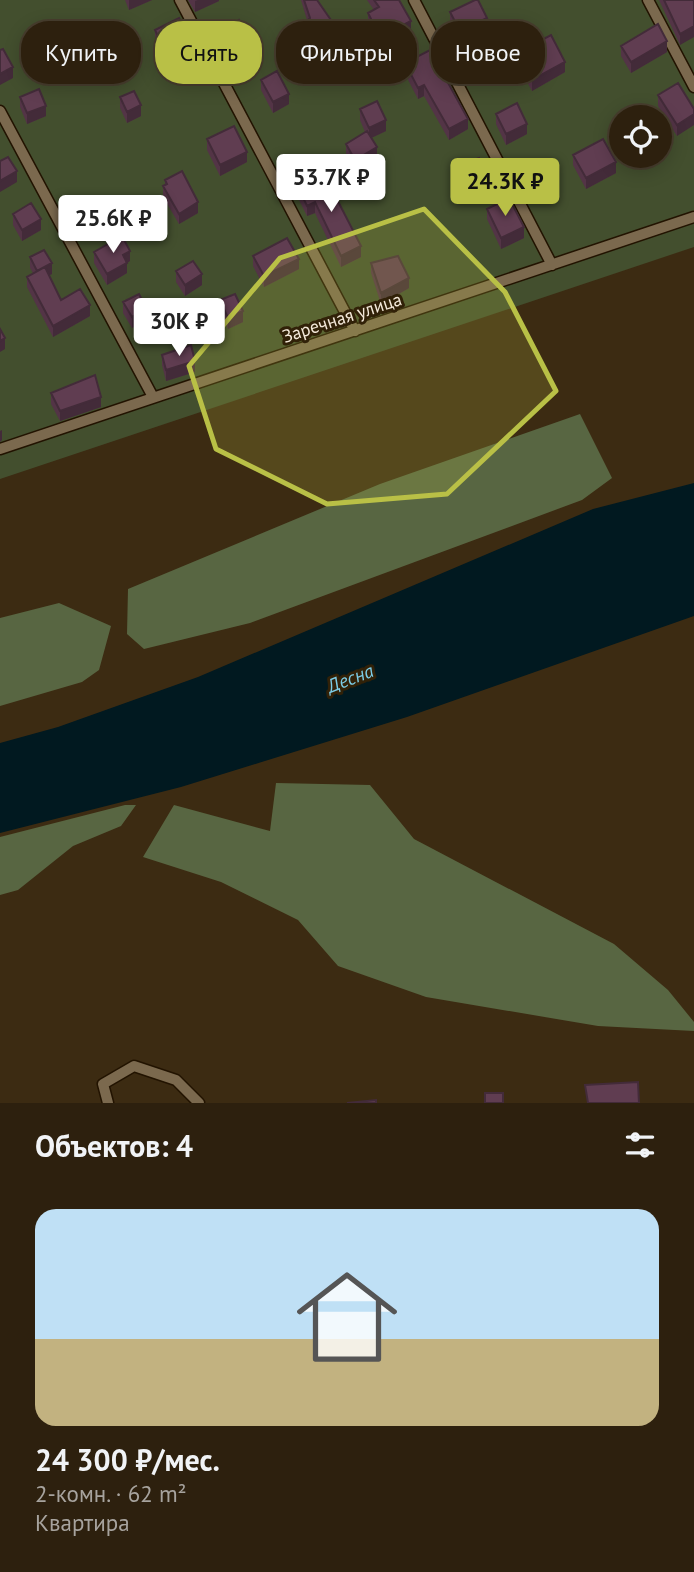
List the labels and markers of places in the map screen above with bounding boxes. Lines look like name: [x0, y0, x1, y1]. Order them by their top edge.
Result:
pin: 53.7K ₽: [266, 154, 396, 214]
pin: 24.3K ₽: [440, 158, 570, 218]
pin: 25.6K ₽: [48, 196, 178, 255]
pin: 30K ₽: [130, 298, 228, 358]

